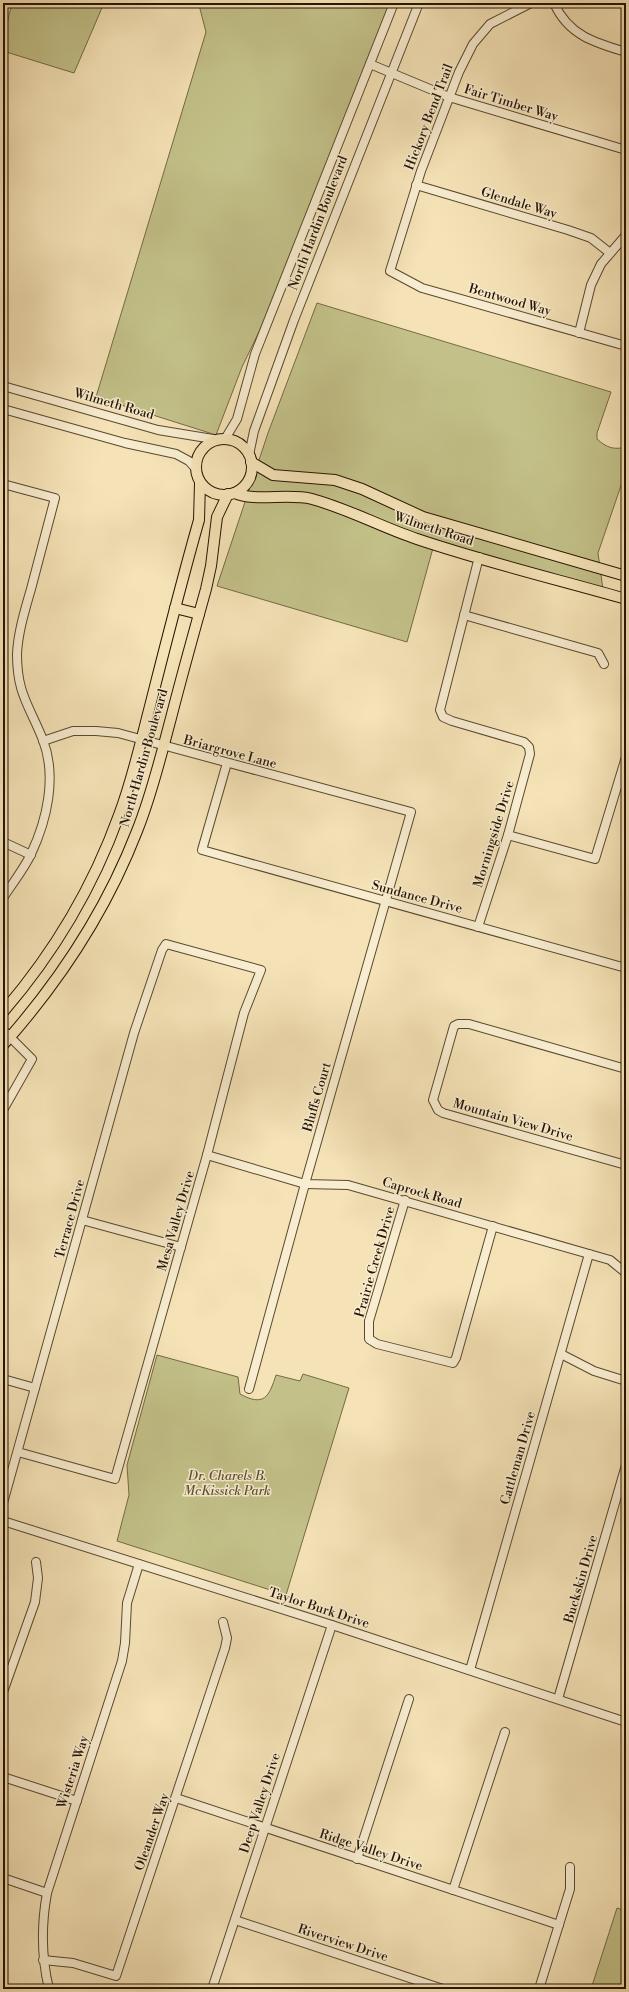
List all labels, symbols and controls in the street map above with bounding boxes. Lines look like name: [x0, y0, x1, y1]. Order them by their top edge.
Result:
street label: Hickory Bend Trail: [401, 61, 457, 172]
street label: Fair Timber Way: [462, 81, 561, 125]
street label: North Hardin Boulevard: [285, 153, 351, 292]
street label: Glendale Way: [479, 184, 560, 222]
street label: Bentwood Way: [466, 280, 554, 320]
street label: Wilmeth Road: [71, 385, 157, 423]
street label: Wilmeth Road: [391, 508, 476, 550]
street label: North Hardin Boulevard: [117, 687, 172, 829]
street label: Briargrove Lane: [181, 732, 279, 772]
street label: Morningside Drive: [470, 778, 518, 889]
street label: Sundance Drive: [370, 877, 465, 917]
street label: Bluffs Court: [299, 1060, 335, 1135]
street label: Mountain View Drive: [451, 1095, 575, 1145]
street label: Mesa Valley Drive: [154, 1168, 198, 1273]
street label: Caprock Road: [380, 1174, 464, 1212]
street label: Terrace Drive: [52, 1177, 88, 1260]
street label: Prairie Creek Drive: [351, 1204, 399, 1319]
street label: Cattleman Drive: [497, 1409, 539, 1507]
park label: Dr. Charels B. McKissick Park: [184, 1468, 271, 1499]
street label: Buckskin Drive: [561, 1533, 601, 1626]
street label: Taylor Burk Drive: [267, 1584, 372, 1632]
street label: Wisteria Way: [53, 1733, 93, 1811]
street label: Deep Valley Drive: [236, 1750, 284, 1855]
street label: Oleander Way: [131, 1791, 173, 1873]
street label: Ridge Valley Drive: [317, 1826, 425, 1874]
street label: Riverview Drive: [296, 1921, 391, 1965]

